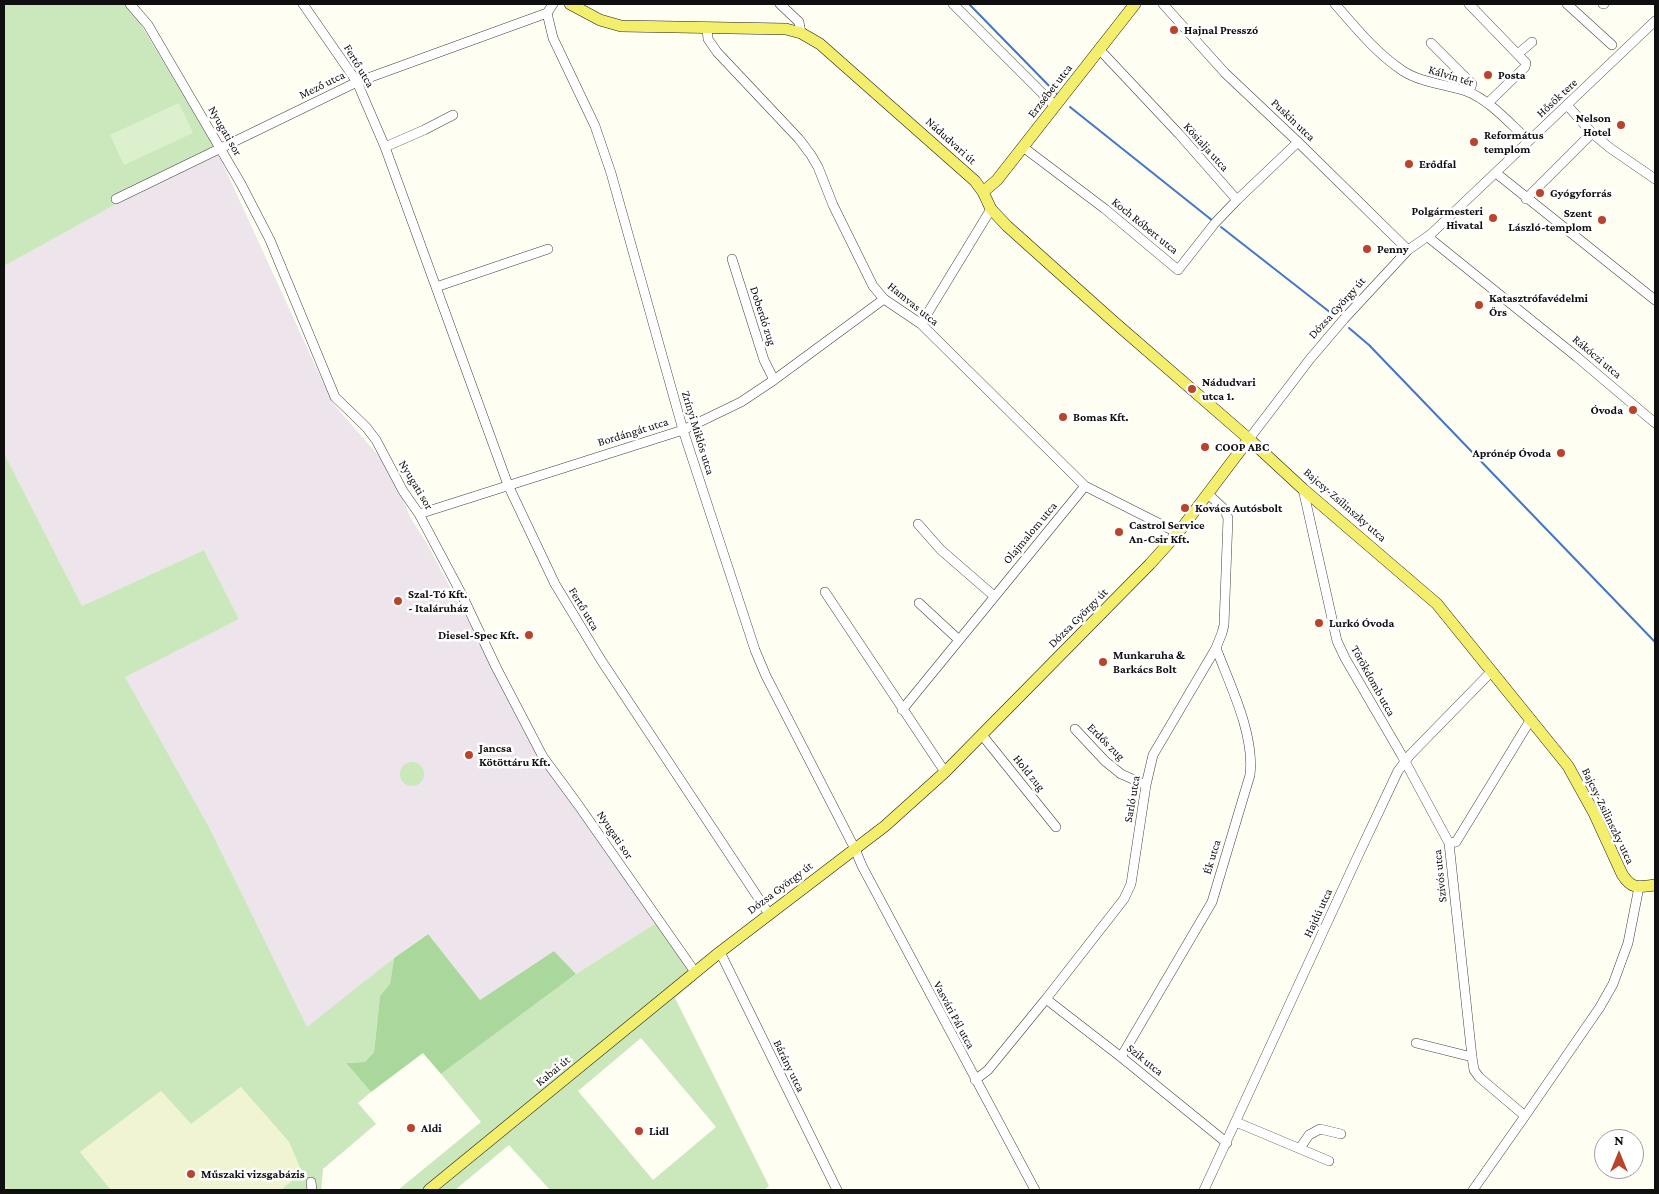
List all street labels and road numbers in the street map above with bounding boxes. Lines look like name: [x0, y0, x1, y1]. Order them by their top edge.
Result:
street label: Fertő utca: [340, 42, 378, 90]
street label: Erzsébet utca: [1025, 61, 1075, 121]
street label: Kálvin tér: [1427, 62, 1475, 90]
street label: Mező utca: [297, 68, 347, 102]
street label: Hősök tere: [1533, 75, 1581, 121]
street label: Puskin utca: [1268, 96, 1318, 144]
street label: Nyugati sor: [205, 103, 245, 159]
street label: Nádudvari út: [923, 114, 979, 168]
street label: Kösialja utca: [1180, 120, 1232, 174]
street label: Koch Róbert utca: [1109, 195, 1181, 257]
street label: Dózsa György út: [1305, 274, 1369, 342]
street label: Hamvas utca: [884, 279, 942, 329]
street label: Doberdó zug: [747, 285, 779, 347]
street label: Rákóczi utca: [1569, 332, 1625, 382]
street label: Zrínyi Miklós utca: [678, 389, 718, 477]
street label: Bordángát utca: [596, 414, 670, 450]
street label: Nyugati sor: [396, 458, 436, 512]
street label: Bajcsy-Zsilinszky utca: [1301, 465, 1389, 545]
street label: Olajmalom utca: [1000, 499, 1060, 567]
street label: Fertő utca: [565, 585, 603, 633]
street label: Dózsa György út: [1045, 585, 1111, 651]
street label: Törökdomb utca: [1348, 643, 1398, 719]
street label: Erdős zug: [1084, 720, 1128, 764]
street label: Hold zug: [1010, 752, 1048, 794]
street label: Bajcsy-Zsilinszky utca: [1578, 766, 1638, 866]
street label: Sarló utca: [1121, 774, 1143, 824]
street label: Nyugati sor: [594, 808, 636, 862]
street label: Ék utca: [1200, 838, 1224, 876]
street label: Szívós utca: [1430, 849, 1450, 903]
street label: Dózsa György út: [744, 859, 816, 917]
street label: Hajdú utca: [1300, 886, 1336, 940]
street label: Vasvári Pál utca: [930, 979, 978, 1051]
street label: Bárány utca: [770, 1037, 808, 1095]
street label: Szik utca: [1124, 1041, 1166, 1079]
street label: Kabai út: [533, 1053, 573, 1089]

